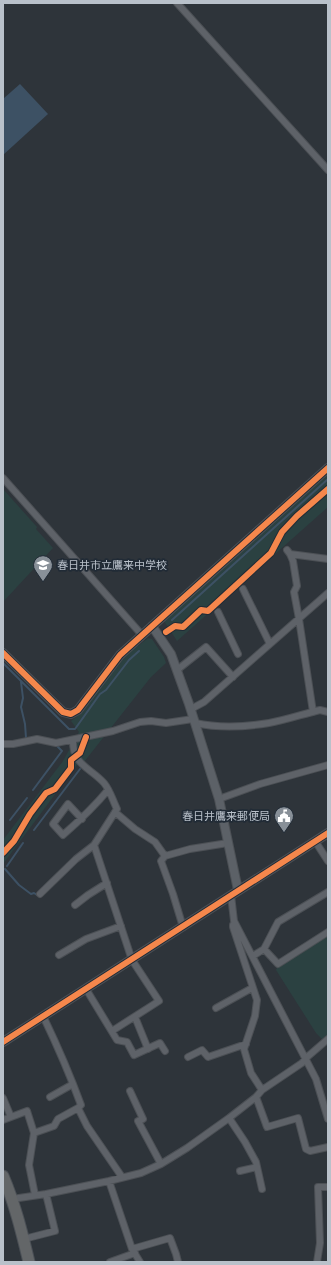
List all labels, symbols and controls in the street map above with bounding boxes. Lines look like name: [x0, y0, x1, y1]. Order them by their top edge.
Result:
school or university icon: 春日井市立鷹来中学校: [32, 554, 54, 582]
place label: 春日井市立鷹来中学校: [57, 558, 167, 572]
public building icon: 春日井鷹来郵便局: [273, 805, 295, 833]
place label: 春日井鷹来郵便局: [182, 809, 270, 823]

